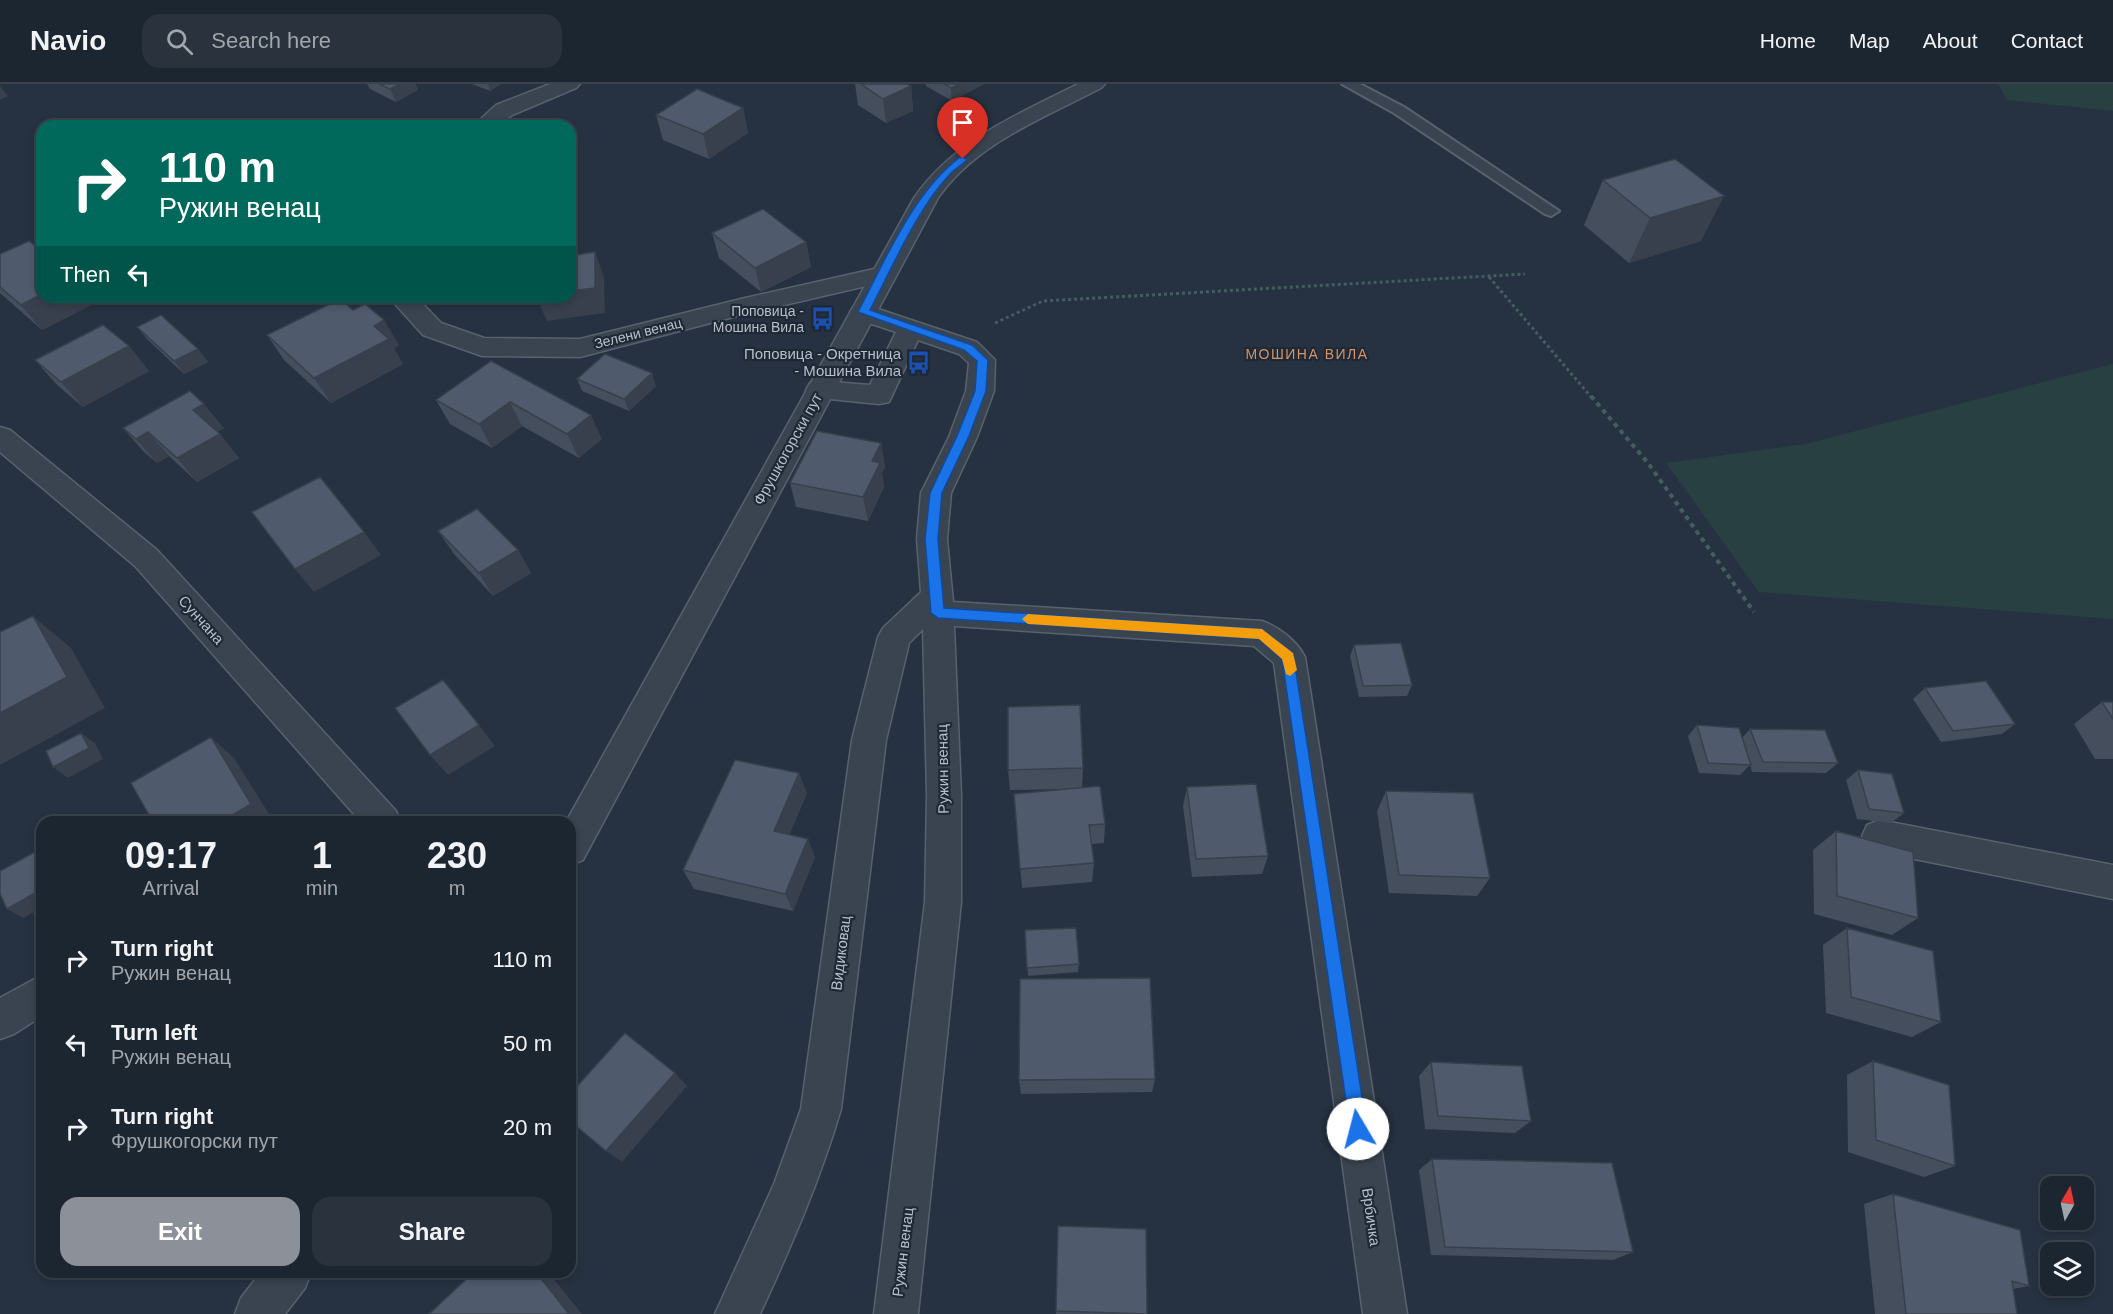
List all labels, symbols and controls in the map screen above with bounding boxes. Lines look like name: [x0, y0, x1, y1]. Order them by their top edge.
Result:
search box: [142, 14, 562, 68]
text: Navio: [30, 25, 106, 56]
icon: search: [163, 25, 196, 58]
text: Search here: [211, 28, 331, 53]
text: Home: [1760, 29, 1816, 52]
text: Map: [1849, 29, 1890, 52]
text: About: [1923, 29, 1978, 52]
text: Contact: [2011, 29, 2083, 52]
pin: [937, 97, 988, 159]
icon: arrive: [946, 106, 979, 139]
icon: right: [60, 144, 138, 222]
text: 110 m: [159, 144, 276, 191]
text: Ружин венац: [159, 193, 321, 223]
icon: left: [122, 258, 155, 291]
text: Then: [60, 262, 110, 287]
place label: Поповица - Мошина Вила: [713, 303, 804, 335]
bus stop icon: Поповица - Мошина Вила: [809, 306, 835, 332]
street label: Зелени венац: [593, 314, 683, 352]
place label: Поповица - Окретница - Мошина Вила: [744, 345, 902, 379]
district label: МОШИНА ВИЛА: [1245, 346, 1369, 362]
bus stop icon: Поповица - Окретница - Мошина Вила: [906, 350, 932, 376]
street label: Фрушкогорски пут: [750, 390, 825, 508]
street label: Сунчана: [175, 592, 228, 648]
street label: Ружин венац: [933, 724, 952, 814]
text: 09:17: [125, 835, 217, 876]
text: 1: [312, 835, 332, 876]
text: 230: [427, 835, 487, 876]
text: Arrival: [143, 877, 199, 899]
text: min: [306, 877, 338, 899]
text: m: [449, 877, 465, 899]
street label: Видиковац: [827, 914, 854, 991]
text: Turn right: [111, 936, 213, 961]
icon: right: [60, 944, 93, 977]
text: 110 m: [492, 947, 552, 972]
text: Ружин венац: [111, 962, 231, 984]
text: Turn left: [111, 1020, 197, 1045]
icon: left: [60, 1028, 93, 1061]
text: 50 m: [503, 1031, 552, 1056]
text: Ружин венац: [111, 1046, 231, 1068]
position arrow: [1326, 1097, 1390, 1161]
text: Turn right: [111, 1104, 213, 1129]
icon: right: [60, 1112, 93, 1145]
text: 20 m: [503, 1115, 552, 1140]
text: Фрушкогорски пут: [111, 1130, 278, 1152]
north arrow: [2040, 1176, 2094, 1230]
map controls: [2040, 1176, 2094, 1296]
street label: Врбичка: [1359, 1187, 1384, 1248]
button: Exit: [60, 1197, 300, 1266]
button: Share: [312, 1197, 552, 1266]
street label: Ружин венац: [889, 1206, 916, 1298]
button: layers: [2040, 1242, 2094, 1296]

